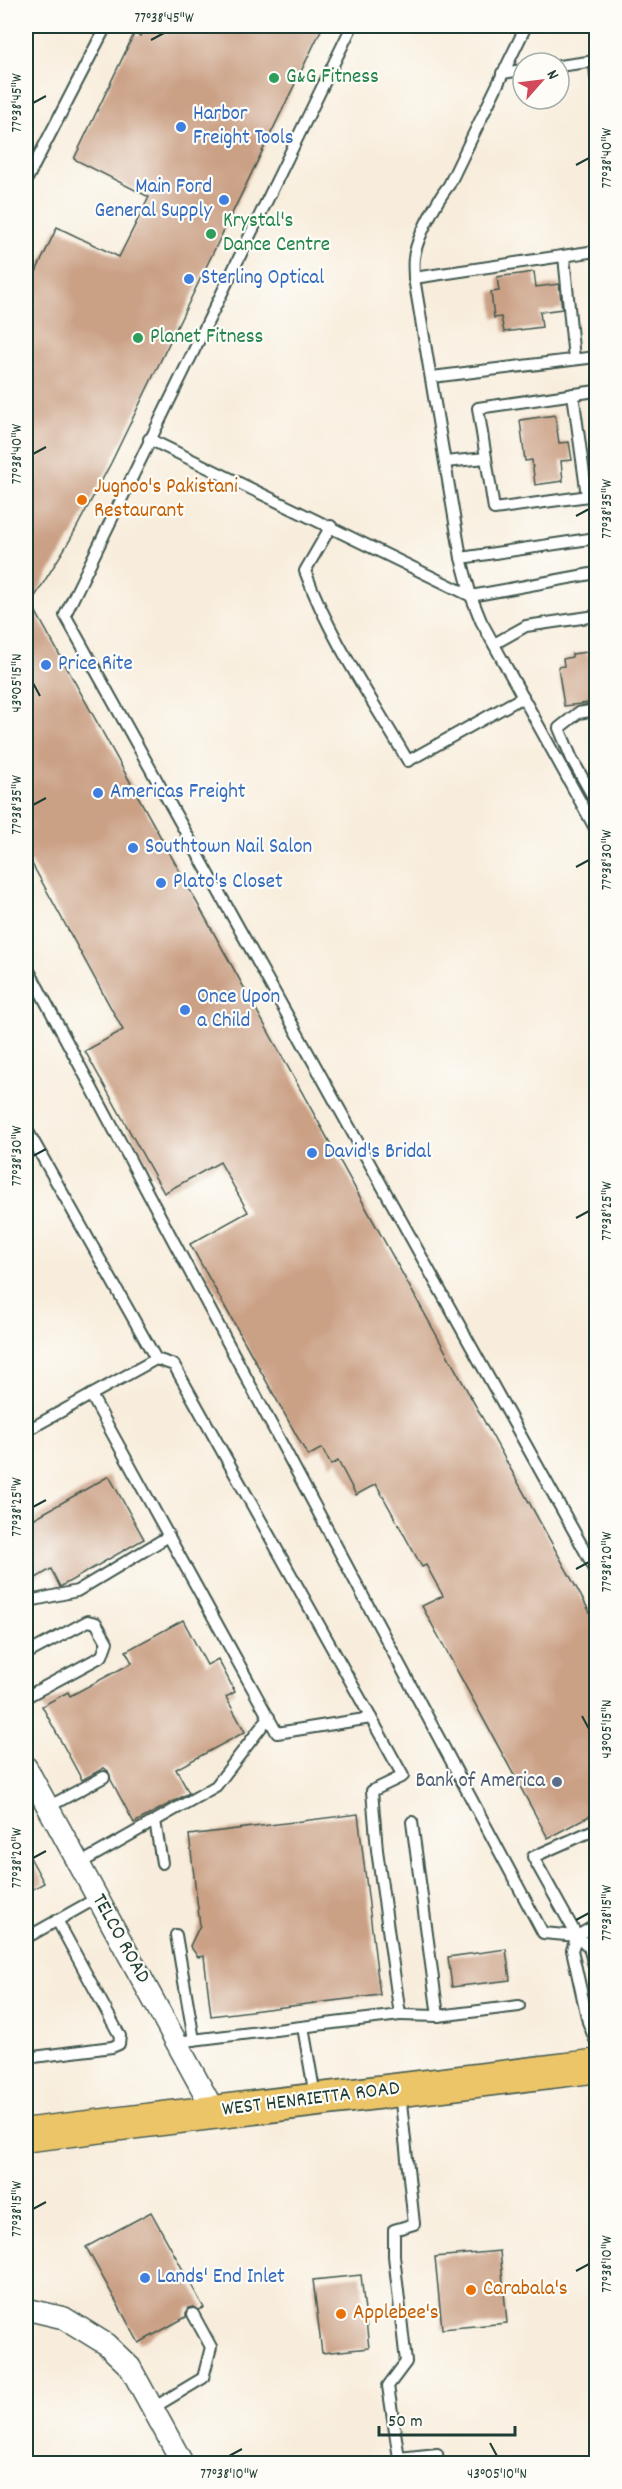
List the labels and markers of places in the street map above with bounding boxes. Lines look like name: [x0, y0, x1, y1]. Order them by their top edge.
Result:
place label: G&G Fitness: [286, 63, 379, 93]
marker: G&G Fitness: [267, 71, 281, 85]
place label: Harbor Freight Tools: [193, 100, 294, 154]
marker: Harbor Freight Tools: [174, 120, 188, 134]
place label: Main Ford General Supply: [95, 173, 212, 227]
marker: Main Ford General Supply: [217, 193, 231, 207]
place label: Krystal's Dance Centre: [223, 207, 330, 261]
marker: Krystal's Dance Centre: [204, 227, 218, 241]
place label: Sterling Optical: [201, 264, 324, 294]
marker: Sterling Optical: [182, 272, 196, 286]
place label: Planet Fitness: [150, 323, 263, 353]
marker: Planet Fitness: [131, 331, 145, 345]
place label: Jugnoo's Pakistani Restaurant: [94, 473, 238, 527]
marker: Jugnoo's Pakistani Restaurant: [75, 493, 89, 507]
place label: Price Rite: [58, 650, 133, 680]
marker: Price Rite: [39, 658, 53, 672]
place label: Americas Freight: [110, 778, 246, 808]
marker: Americas Freight: [91, 786, 105, 800]
place label: Southtown Nail Salon: [145, 833, 312, 863]
marker: Southtown Nail Salon: [126, 841, 140, 855]
place label: Plato's Closet: [173, 868, 283, 898]
marker: Plato's Closet: [154, 876, 168, 890]
place label: Once Upon a Child: [197, 983, 280, 1037]
marker: Once Upon a Child: [178, 1003, 192, 1017]
place label: David's Bridal: [324, 1138, 431, 1168]
marker: David's Bridal: [305, 1146, 319, 1160]
place label: Bank of America: [415, 1767, 546, 1797]
marker: Bank of America: [550, 1775, 564, 1789]
place label: Lands' End Inlet: [157, 2263, 285, 2293]
marker: Lands' End Inlet: [138, 2271, 152, 2285]
place label: Carabala's: [483, 2275, 568, 2305]
marker: Carabala's: [464, 2283, 478, 2297]
place label: Applebee's: [353, 2299, 439, 2329]
marker: Applebee's: [334, 2307, 348, 2321]

